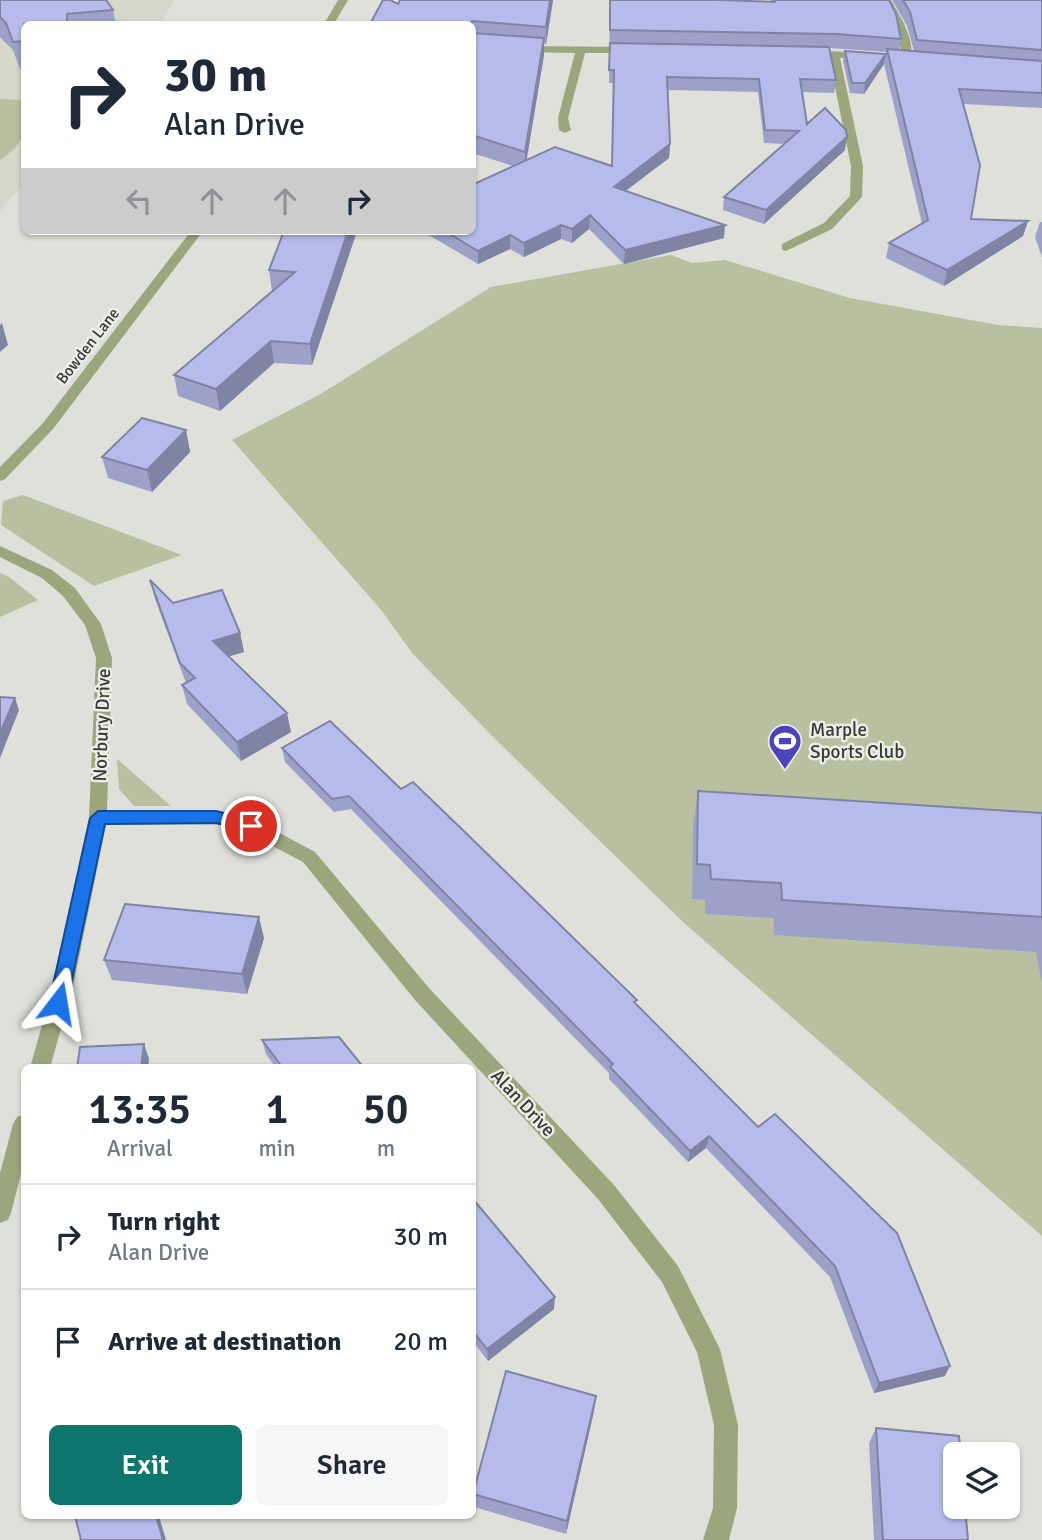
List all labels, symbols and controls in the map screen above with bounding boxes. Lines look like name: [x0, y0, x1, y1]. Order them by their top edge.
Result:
text: 30 m: [164, 45, 267, 105]
icon: right: [49, 49, 140, 140]
text: Alan Drive: [164, 105, 305, 144]
icon: left: [120, 182, 158, 220]
icon: ahead: [193, 182, 231, 220]
icon: ahead: [266, 182, 304, 220]
icon: right: [339, 182, 377, 220]
street label: Bowden Lane: [52, 304, 124, 388]
street label: Norbury Drive: [88, 668, 116, 782]
place label: Marple Sports Club: [810, 718, 904, 764]
sports icon: Marple Sports Club: [766, 722, 804, 771]
pin: [221, 796, 281, 856]
icon: arrive: [232, 807, 270, 845]
position arrow: [21, 966, 95, 1040]
street label: Alan Drive: [486, 1064, 560, 1142]
text: 13:35: [88, 1084, 191, 1135]
text: 1: [266, 1084, 288, 1135]
text: 50: [363, 1084, 408, 1135]
text: Arrival: [107, 1134, 173, 1163]
text: min: [259, 1134, 296, 1163]
text: m: [377, 1134, 395, 1163]
text: Turn right: [108, 1206, 220, 1238]
icon: right: [49, 1218, 87, 1256]
text: 30 m: [393, 1221, 448, 1253]
text: Alan Drive: [108, 1238, 209, 1267]
icon: arrive: [49, 1323, 87, 1361]
text: Arrive at destination: [108, 1326, 341, 1358]
text: 20 m: [393, 1326, 448, 1358]
button: Exit: [49, 1425, 242, 1505]
button: Share: [256, 1425, 448, 1505]
map controls: [943, 1442, 1020, 1519]
button: layers: [943, 1442, 1020, 1519]

